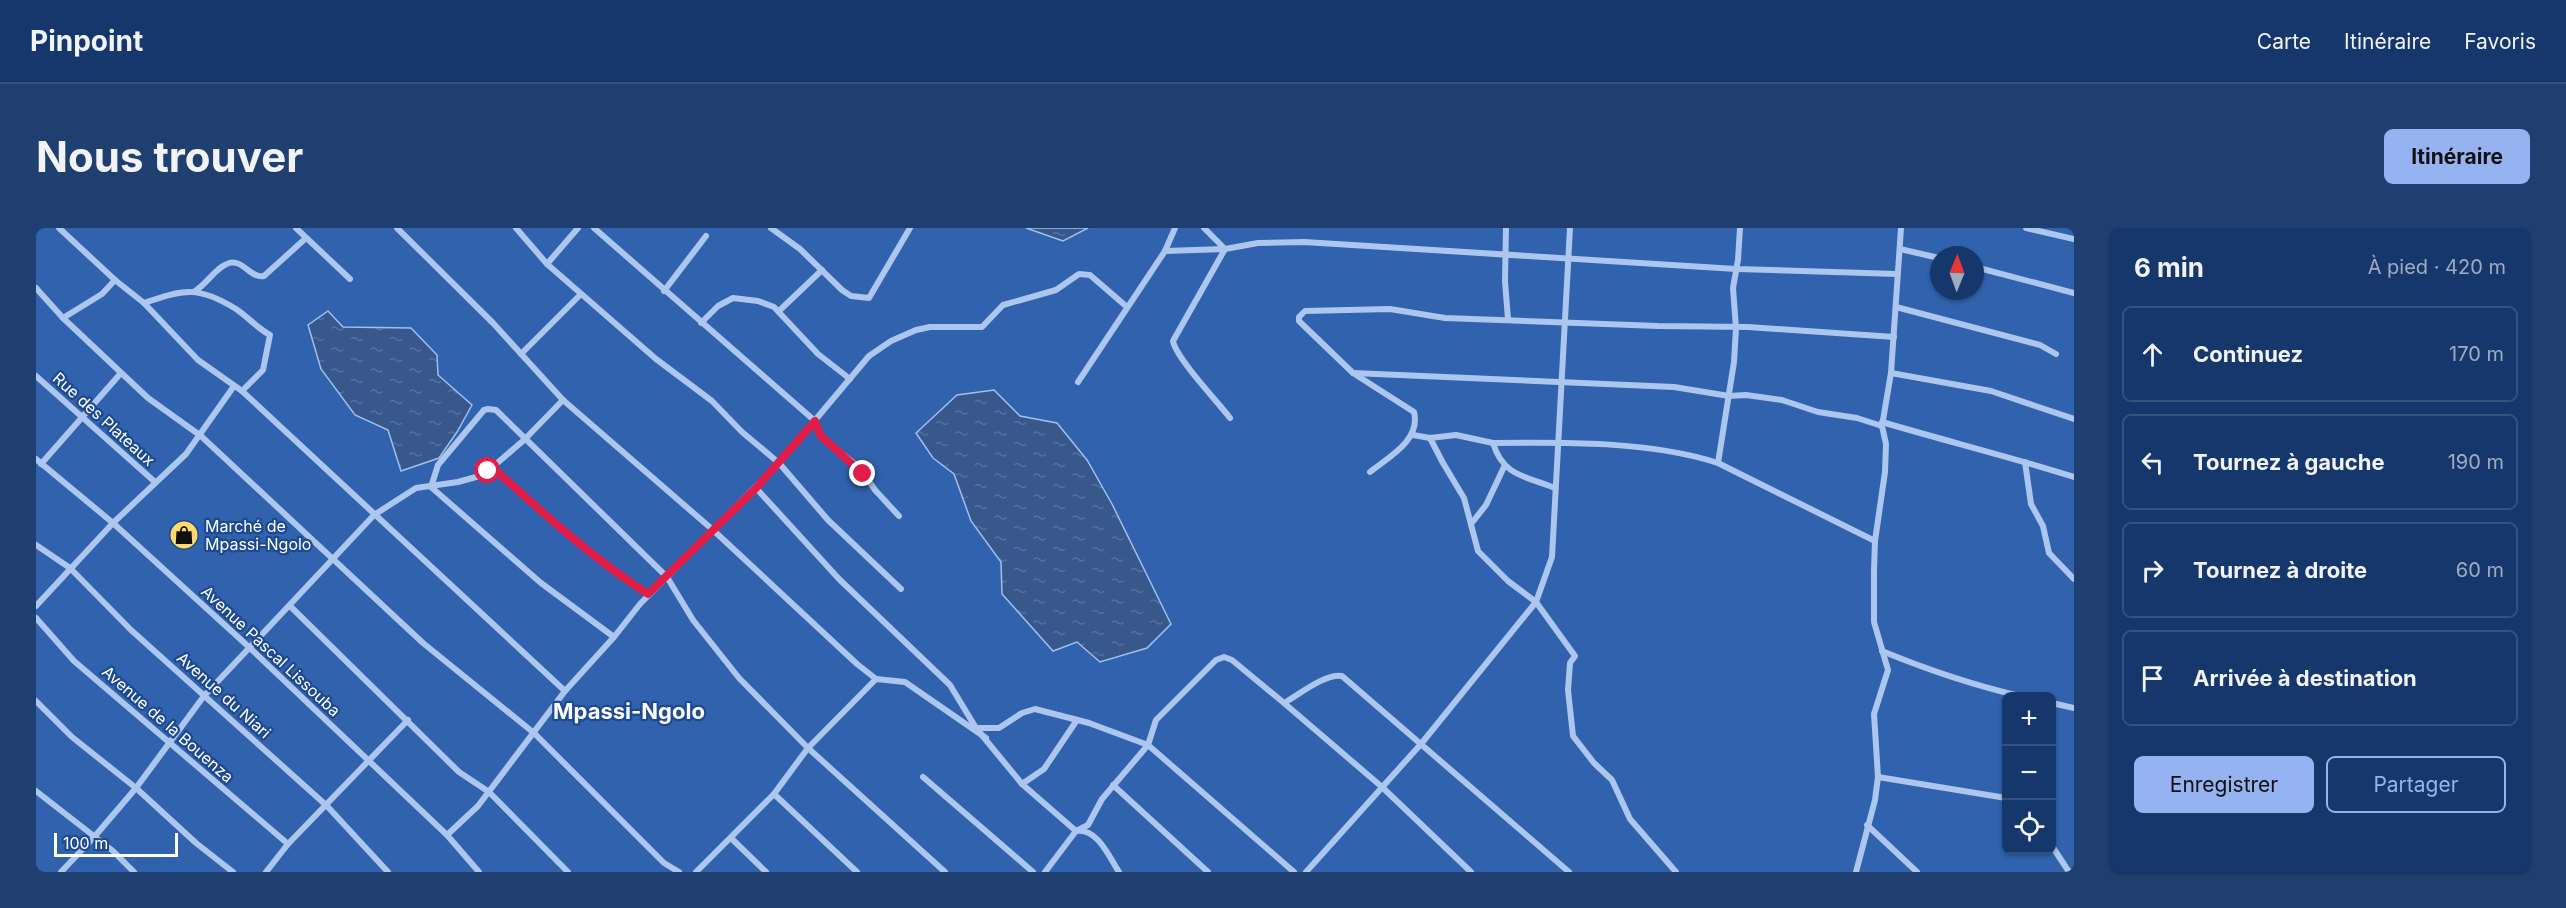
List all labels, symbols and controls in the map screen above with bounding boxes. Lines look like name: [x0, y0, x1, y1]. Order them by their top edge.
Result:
text: Pinpoint: [30, 24, 143, 58]
text: Carte: [2257, 29, 2311, 54]
text: Itinéraire: [2344, 29, 2431, 54]
text: Favoris: [2464, 29, 2536, 54]
button: Itinéraire: [2384, 129, 2530, 184]
text: Nous trouver: [36, 131, 303, 182]
north arrow: [1930, 246, 1984, 300]
text: 6 min: [2134, 252, 2204, 283]
text: À pied · 420 m: [2368, 255, 2506, 279]
icon: ahead: [2136, 338, 2169, 371]
text: Continuez: [2193, 341, 2303, 367]
text: 170 m: [2449, 342, 2504, 366]
street label: Rue des Plateaux: [49, 368, 159, 470]
icon: left: [2136, 446, 2169, 479]
text: Tournez à gauche: [2193, 449, 2385, 475]
text: 190 m: [2448, 450, 2504, 474]
route start: [474, 457, 500, 483]
route end: [849, 460, 875, 486]
place label: Marché de Mpassi-Ngolo: [205, 516, 311, 554]
shop icon: Marché de Mpassi-Ngolo: [168, 519, 200, 551]
icon: right: [2136, 554, 2169, 587]
text: Tournez à droite: [2193, 557, 2367, 583]
text: 60 m: [2456, 558, 2504, 582]
street label: Avenue Pascal Lissouba: [197, 581, 345, 721]
street label: Avenue du Niari: [173, 648, 275, 742]
street label: Avenue de la Bouenza: [98, 661, 238, 787]
icon: arrive: [2136, 662, 2169, 695]
text: Arrivée à destination: [2193, 665, 2417, 691]
map controls: [2002, 692, 2056, 854]
button: +: [2002, 692, 2056, 746]
district label: Mpassi-Ngolo: [553, 698, 705, 724]
button: −: [2002, 746, 2056, 800]
button: Enregistrer: [2134, 756, 2314, 813]
button: Partager: [2326, 756, 2506, 813]
button: locate: [2002, 800, 2056, 854]
scale bar: [54, 830, 178, 858]
text: 100 m: [63, 833, 108, 853]

